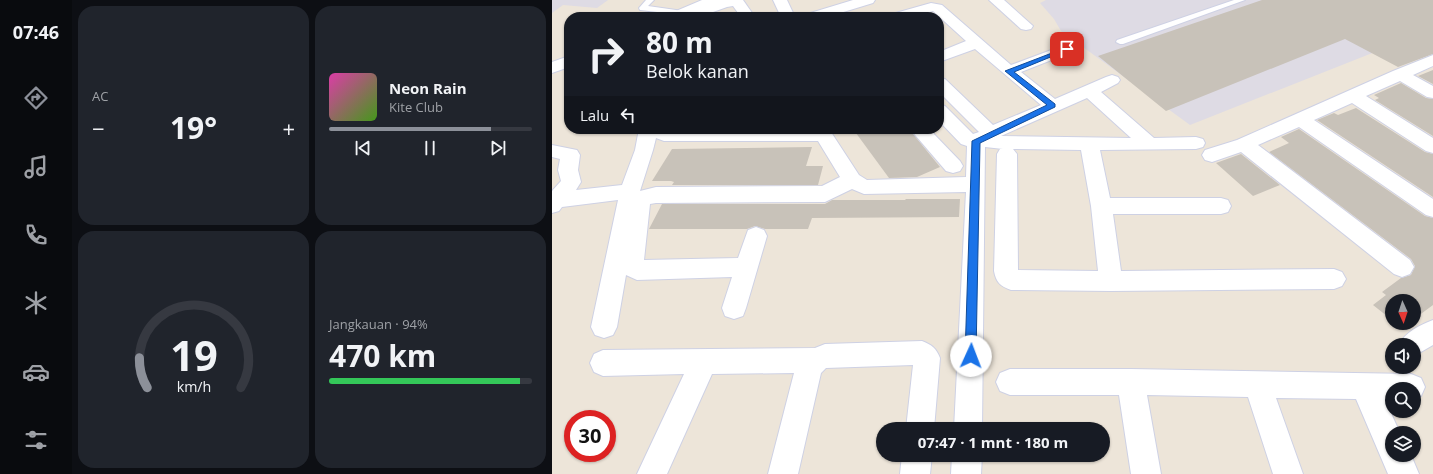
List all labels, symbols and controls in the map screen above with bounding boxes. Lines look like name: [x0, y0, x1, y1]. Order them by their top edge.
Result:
text: 07:46: [13, 20, 59, 44]
text: 80 m: [646, 23, 713, 61]
icon: right: [580, 28, 632, 80]
pin: [1050, 32, 1084, 66]
icon: arrive: [1056, 38, 1078, 60]
text: Belok kanan: [646, 59, 749, 83]
text: Neon Rain: [389, 78, 467, 98]
icon: directions: [22, 84, 50, 112]
text: AC: [92, 87, 108, 105]
text: Kite Club: [389, 98, 443, 116]
icon: left: [617, 104, 639, 126]
text: Lalu: [580, 105, 609, 125]
text: 19°: [170, 107, 217, 148]
text: −: [92, 113, 105, 143]
text: +: [282, 113, 295, 143]
icon: previous: [352, 137, 374, 159]
icon: pause: [419, 137, 441, 159]
icon: next: [487, 137, 509, 159]
icon: music: [22, 153, 50, 181]
icon: phone: [22, 221, 50, 249]
icon: climate: [22, 289, 50, 317]
north arrow: [1385, 294, 1421, 330]
map controls: [1385, 294, 1421, 462]
text: Jangkauan · 94%: [329, 315, 428, 333]
text: 19: [170, 326, 217, 382]
text: 470 km: [329, 335, 436, 376]
position arrow: [950, 335, 992, 377]
button: sound: [1385, 338, 1421, 374]
icon: car: [22, 358, 50, 386]
text: km/h: [176, 376, 211, 395]
button: search: [1385, 382, 1421, 418]
speed limit sign: 30: [564, 410, 616, 462]
icon: filters: [22, 426, 50, 454]
button: layers: [1385, 426, 1421, 462]
text: 07:47 · 1 mnt · 180 m: [918, 432, 1068, 452]

